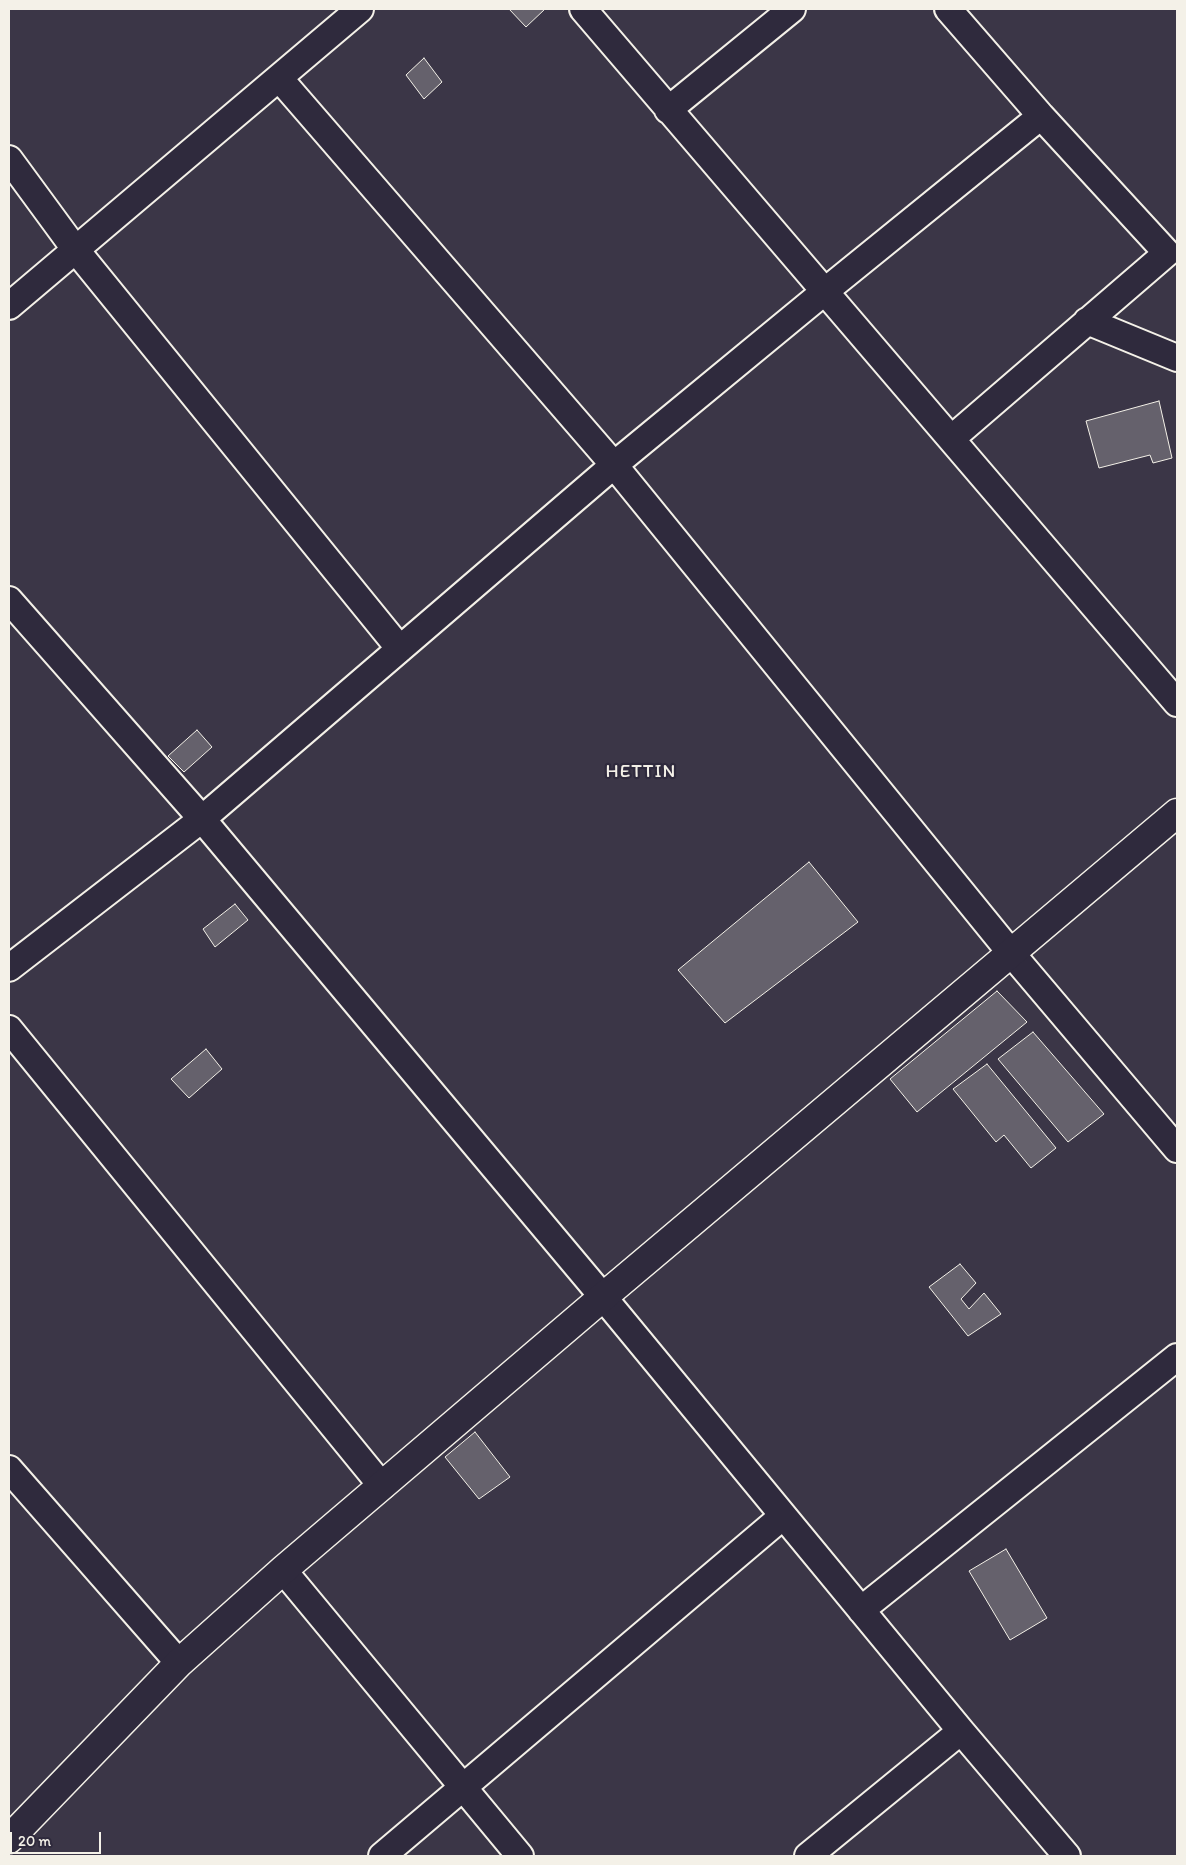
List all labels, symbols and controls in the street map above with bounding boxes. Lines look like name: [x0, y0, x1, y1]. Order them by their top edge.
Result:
district label: HETTIN: [606, 761, 676, 783]
scale bar: [12, 1822, 104, 1854]
text: 20 m: [18, 1832, 51, 1850]

